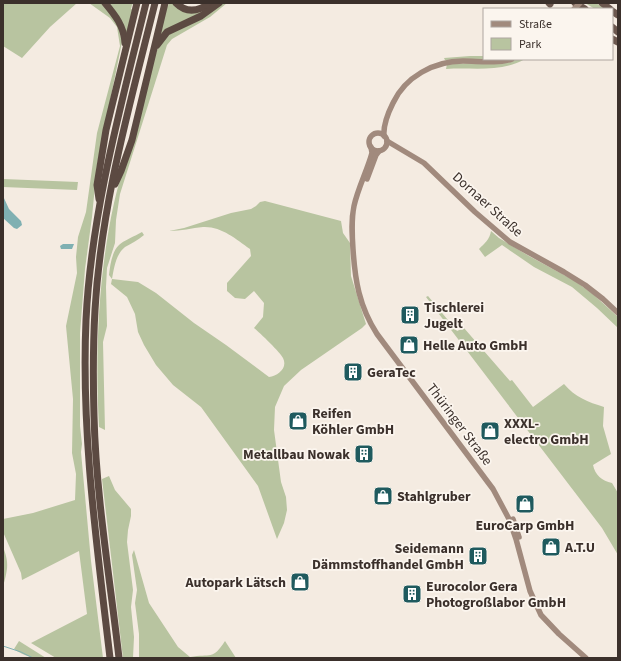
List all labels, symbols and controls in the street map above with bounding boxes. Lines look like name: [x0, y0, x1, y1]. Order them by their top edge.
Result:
legend: [483, 8, 613, 60]
text: Straße: [519, 16, 552, 33]
text: Park: [519, 36, 541, 53]
street label: Dornaer Straße: [448, 168, 527, 242]
place label: Tischlerei Jugelt: [424, 298, 484, 334]
building icon: Tischlerei Jugelt: [399, 304, 421, 326]
shop icon: Helle Auto GmbH: [398, 334, 420, 356]
place label: Helle Auto GmbH: [423, 336, 528, 356]
building icon: GeraTec: [342, 361, 364, 383]
place label: GeraTec: [367, 363, 416, 383]
street label: Thüringer Straße: [422, 379, 497, 470]
place label: Reifen Köhler GmbH: [312, 404, 394, 440]
shop icon: Reifen Köhler GmbH: [287, 410, 309, 432]
place label: XXXL- electro GmbH: [504, 414, 589, 450]
shop icon: XXXL- electro GmbH: [479, 420, 501, 442]
building icon: Metallbau Nowak: [353, 443, 375, 465]
place label: Metallbau Nowak: [243, 445, 350, 465]
shop icon: Stahlgruber: [372, 485, 394, 507]
place label: Stahlgruber: [397, 487, 471, 507]
shop icon: EuroCarp GmbH: [514, 493, 536, 515]
place label: EuroCarp GmbH: [475, 516, 575, 536]
shop icon: A.T.U: [540, 536, 562, 558]
place label: A.T.U: [564, 538, 595, 558]
place label: Seidemann Dämmstoffhandel GmbH: [312, 539, 464, 575]
building icon: Seidemann Dämmstoffhandel GmbH: [467, 545, 489, 567]
shop icon: Autopark Lätsch: [289, 571, 311, 593]
place label: Autopark Lätsch: [185, 573, 286, 593]
place label: Eurocolor Gera Photogroßlabor GmbH: [426, 577, 566, 613]
building icon: Eurocolor Gera Photogroßlabor GmbH: [401, 583, 423, 605]

